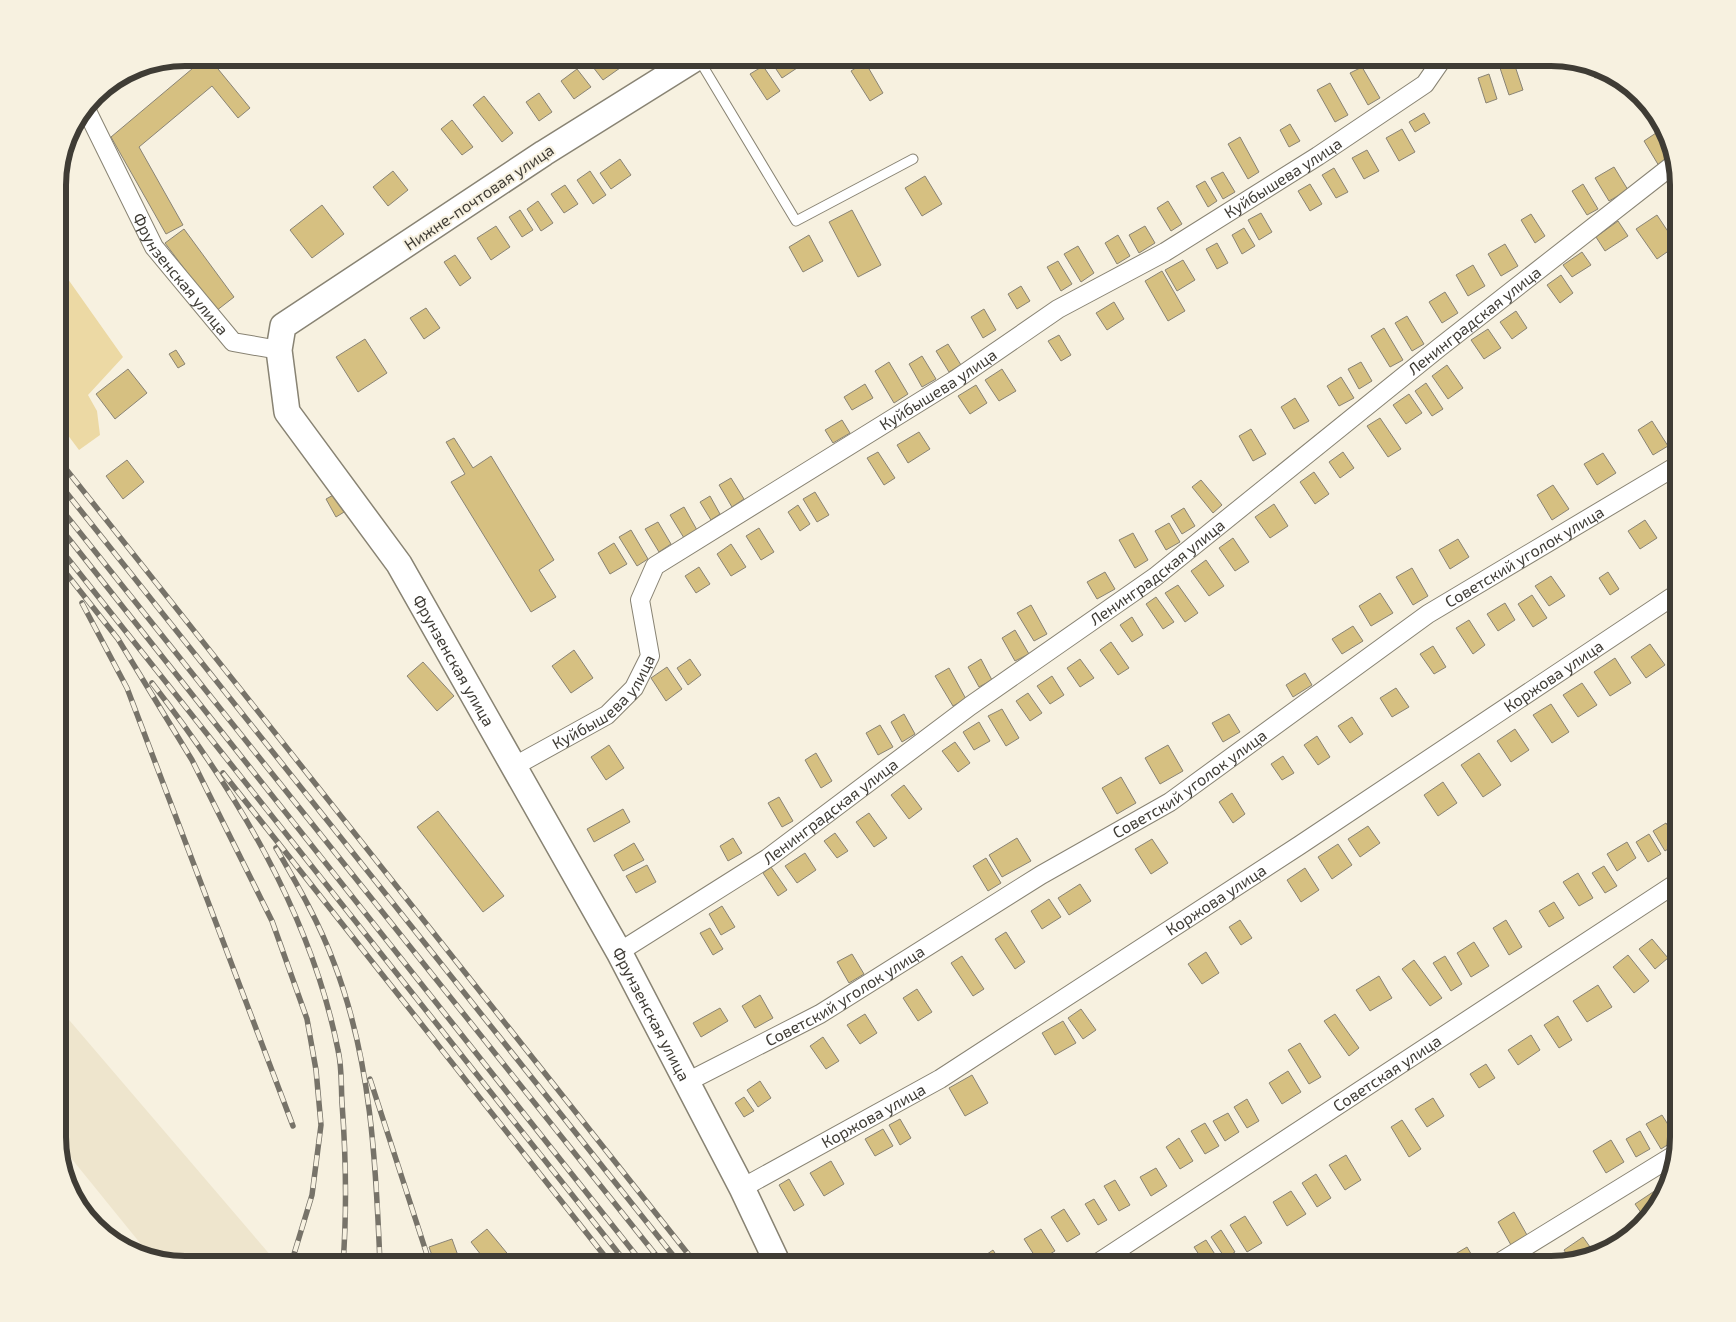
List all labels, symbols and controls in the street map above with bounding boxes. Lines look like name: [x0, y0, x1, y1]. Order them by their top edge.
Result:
street label: Куйбышева улица: [1220, 133, 1345, 222]
street label: Нижне-почтовая улица: [400, 139, 558, 255]
street label: Фрунзенская улица: [130, 209, 233, 338]
street label: Ленинградская улица: [1403, 262, 1544, 378]
street label: Куйбышева улица: [876, 344, 1000, 434]
street label: Советский уголок улица: [1441, 502, 1607, 611]
street label: Ленинградская улица: [1086, 515, 1228, 629]
street label: Фрунзенская улица: [409, 591, 499, 730]
street label: Коржова улица: [1500, 636, 1607, 716]
street label: Куйбышева улица: [549, 651, 658, 753]
street label: Советский уголок улица: [1109, 725, 1270, 842]
street label: Ленинградская улица: [759, 754, 901, 868]
street label: Коржова улица: [1162, 860, 1269, 939]
street label: Советский уголок улица: [762, 941, 928, 1049]
street label: Фрунзенская улица: [609, 944, 694, 1084]
street label: Советская улица: [1329, 1030, 1444, 1115]
street label: Коржова улица: [818, 1079, 928, 1151]

